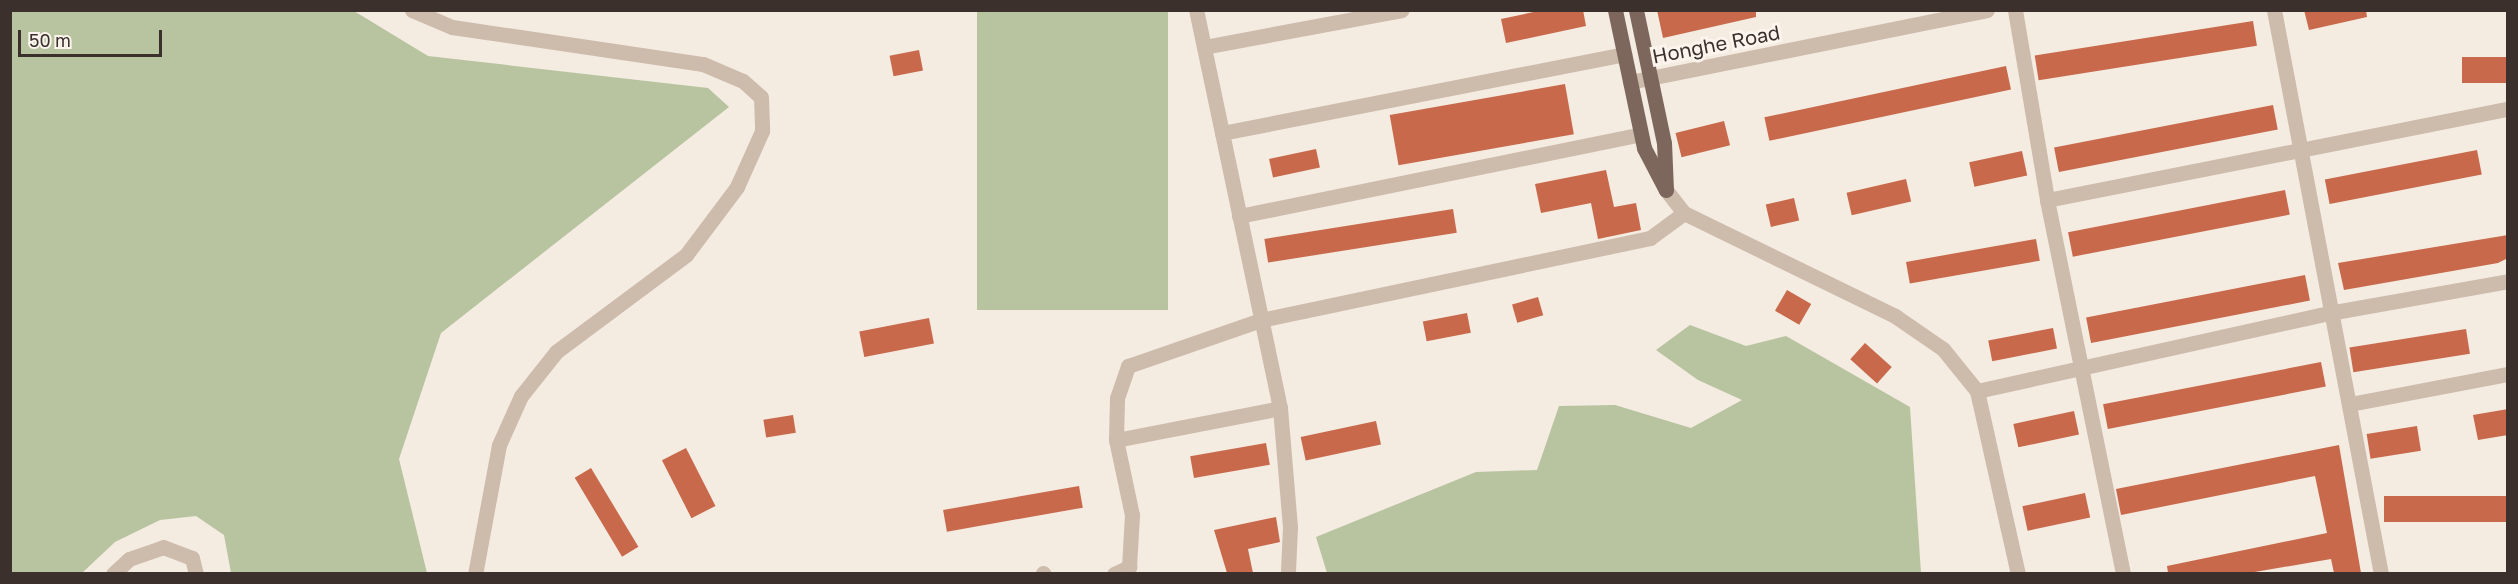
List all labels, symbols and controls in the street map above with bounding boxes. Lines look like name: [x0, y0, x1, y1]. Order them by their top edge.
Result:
scale bar: [21, 18, 165, 56]
street label: Honghe Road: [1650, 20, 1782, 68]
text: 50 m: [29, 29, 71, 51]

